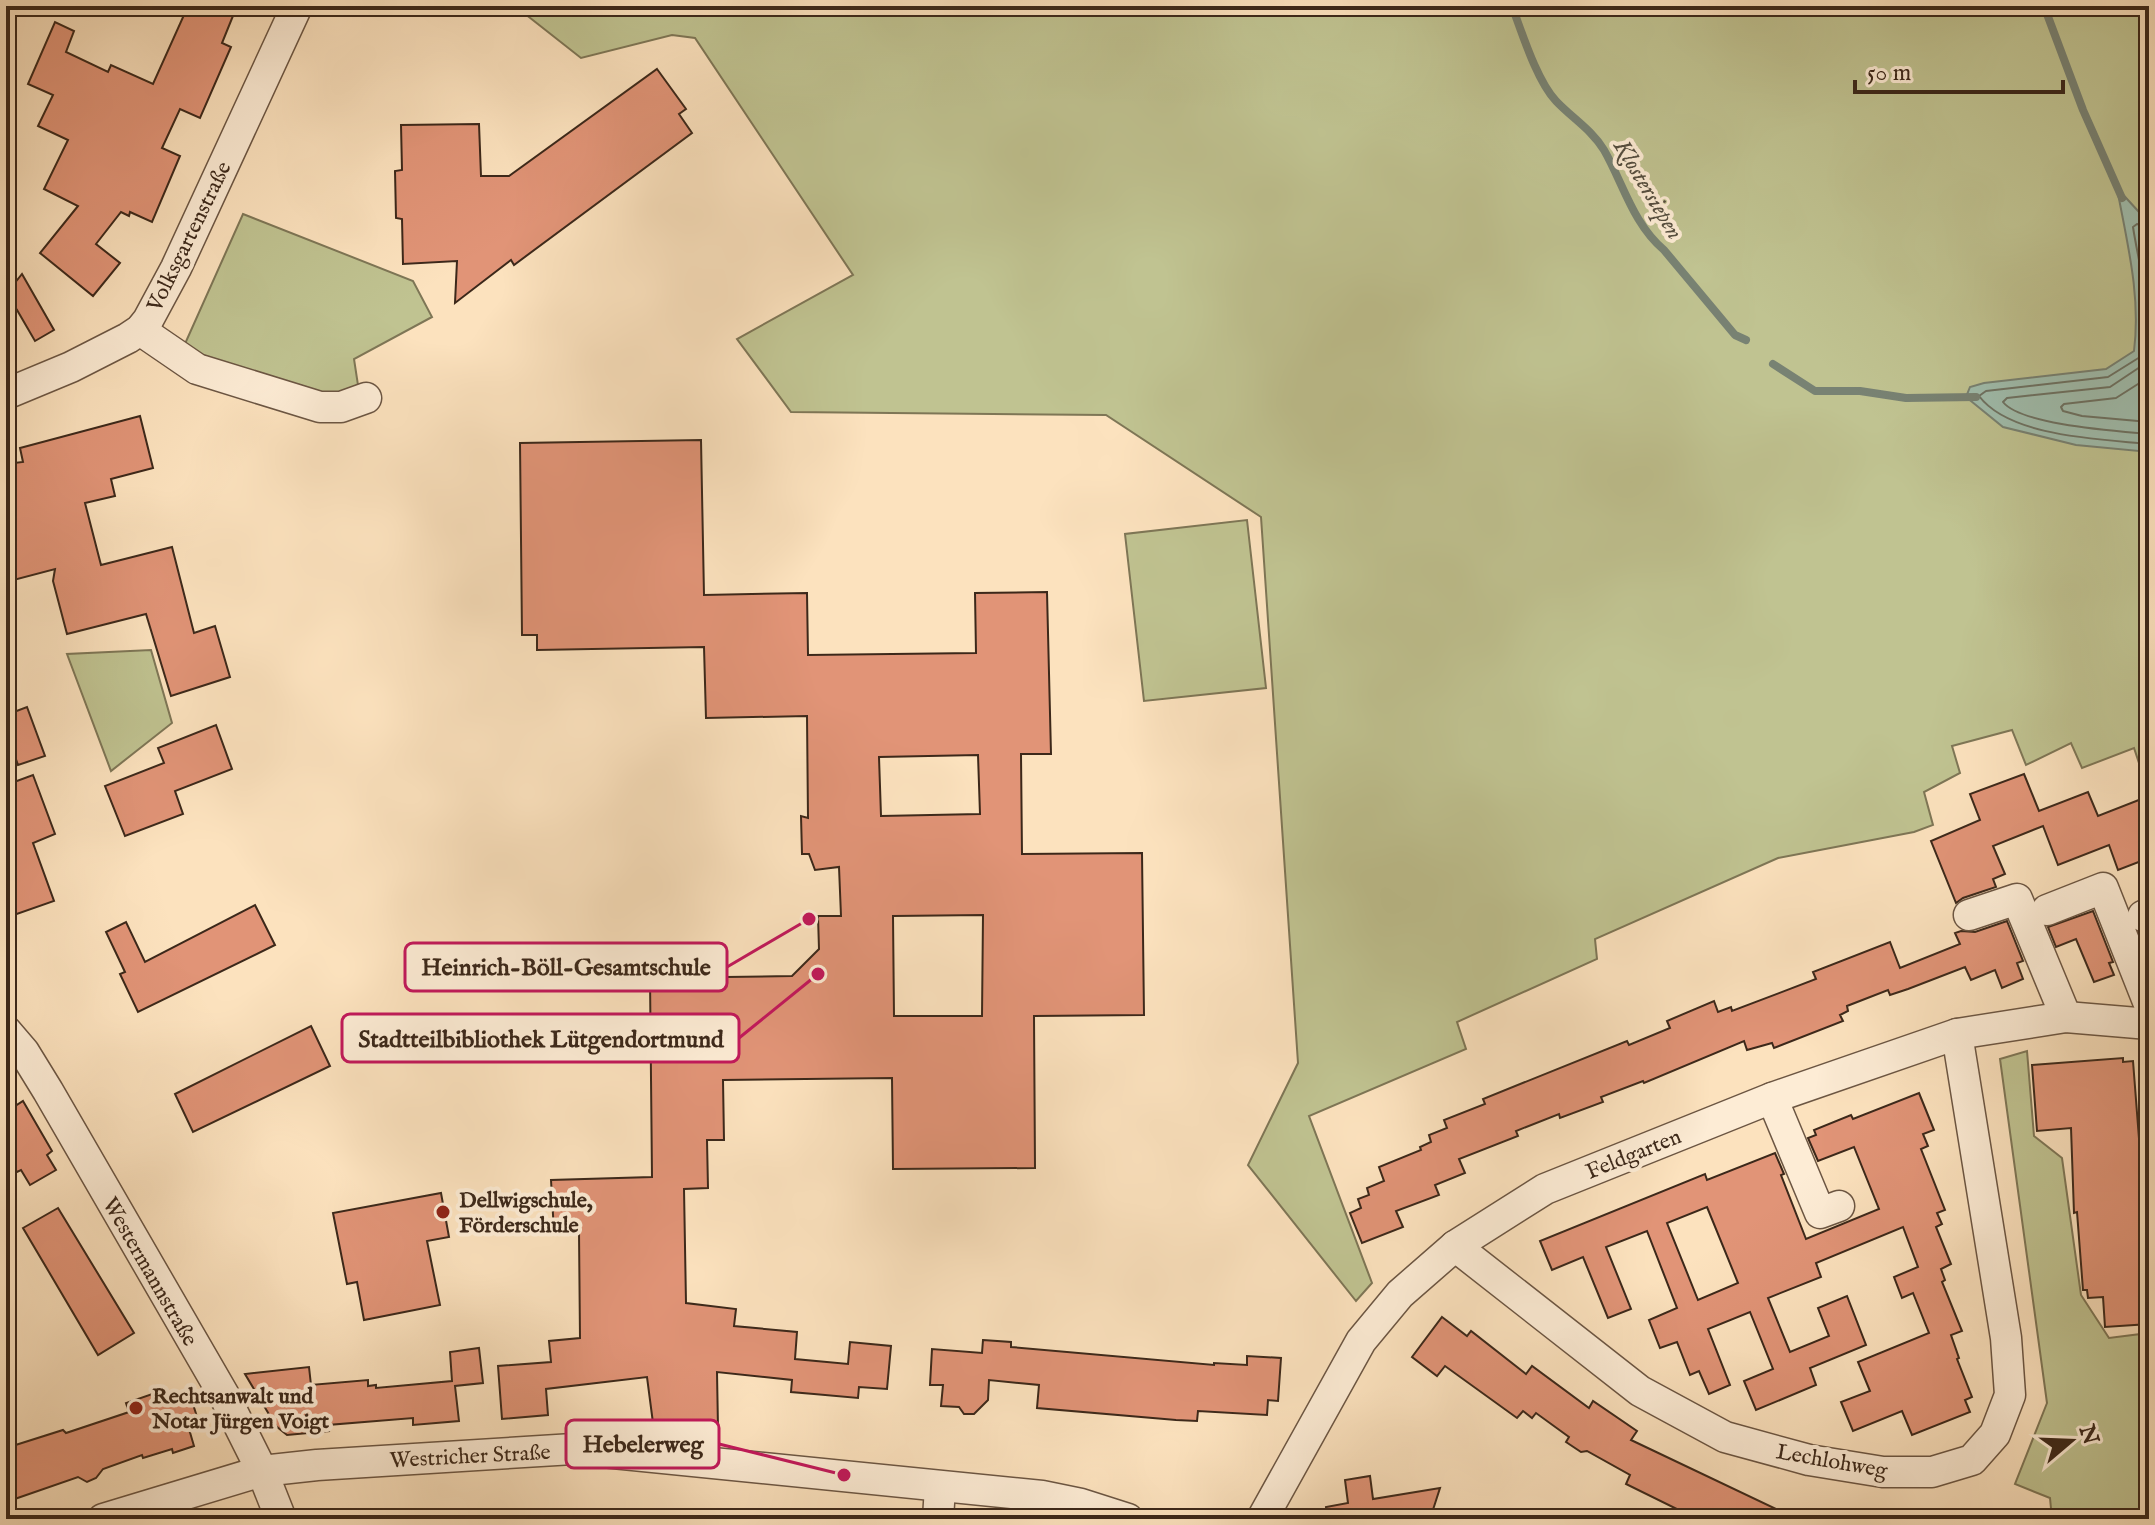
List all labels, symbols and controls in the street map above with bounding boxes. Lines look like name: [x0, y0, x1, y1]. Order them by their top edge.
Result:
scale bar: [1855, 44, 2063, 94]
text: 50 m: [1867, 58, 1911, 89]
water label: Klostersiepen: [1605, 133, 1690, 246]
street label: Volksgartenstraße: [141, 157, 238, 317]
callout: Heinrich-Böll-Gesamtschule: [405, 943, 727, 991]
text: Heinrich-Böll-Gesamtschule: [421, 953, 711, 984]
callout: Stadtteilbibliothek Lütgendortmund: [342, 1014, 739, 1062]
text: Stadtteilbibliothek Lütgendortmund: [358, 1025, 725, 1056]
street label: Feldgarten: [1582, 1123, 1686, 1187]
place label: Dellwigschule, Förderschule: [459, 1187, 593, 1240]
street label: Westermannstraße: [95, 1192, 203, 1352]
marker: Dellwigschule, Förderschule: [434, 1203, 452, 1221]
place label: Rechtsanwalt und Notar Jürgen Voigt: [151, 1383, 330, 1436]
marker: Rechtsanwalt und Notar Jürgen Voigt: [127, 1399, 145, 1417]
north arrow: [2031, 1401, 2111, 1481]
callout: Hebelerweg: [566, 1420, 719, 1468]
text: N: [2071, 1421, 2104, 1449]
text: Hebelerweg: [582, 1430, 705, 1461]
street label: Lechlohweg: [1774, 1438, 1891, 1486]
street label: Westricher Straße: [389, 1439, 551, 1475]

